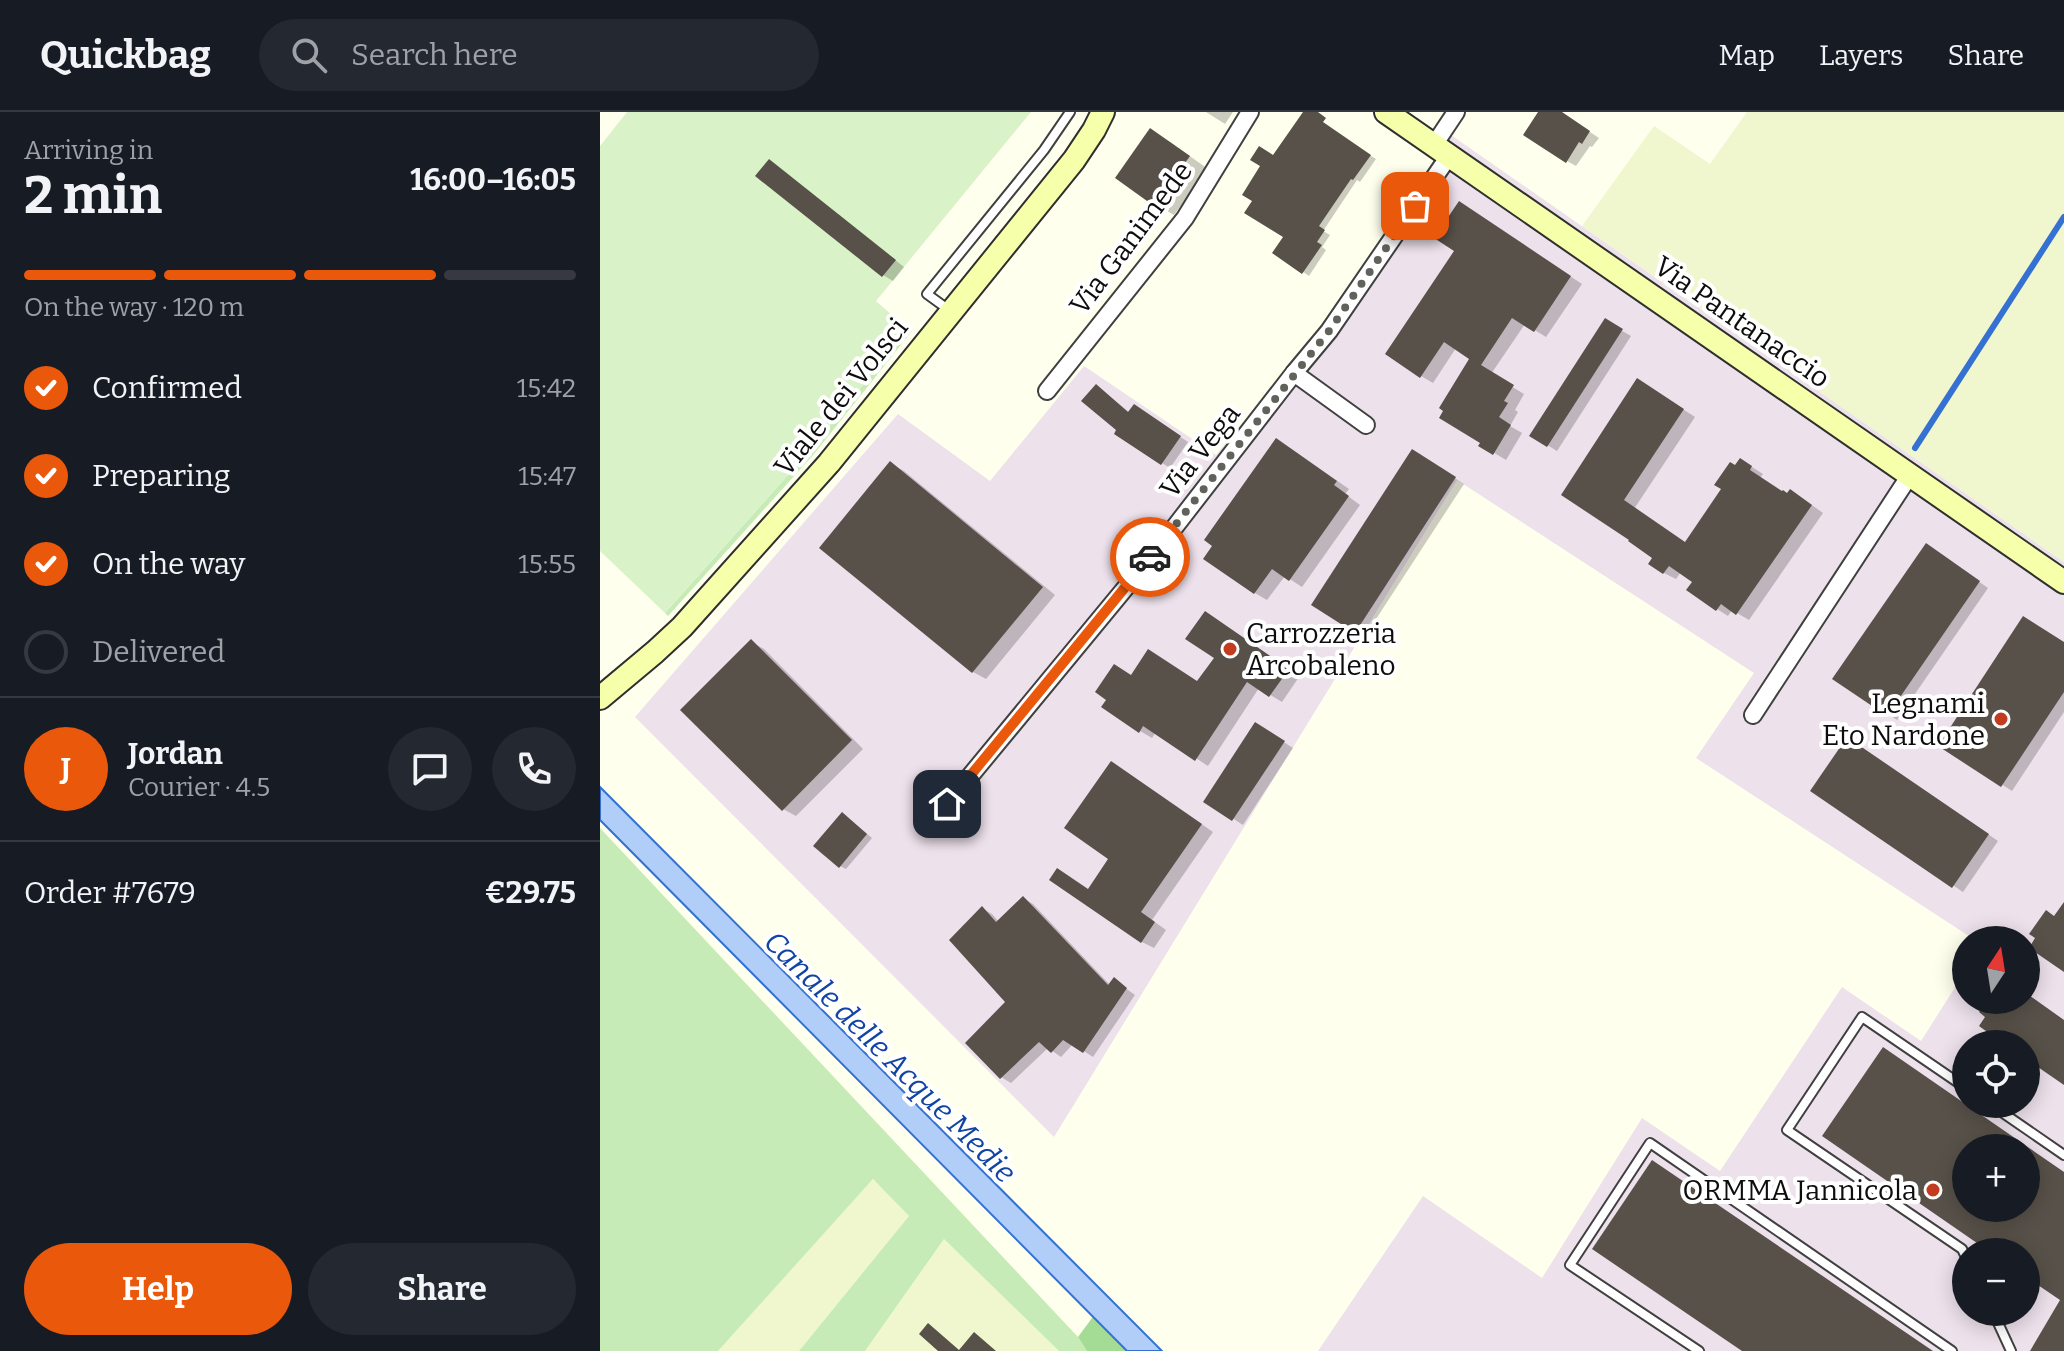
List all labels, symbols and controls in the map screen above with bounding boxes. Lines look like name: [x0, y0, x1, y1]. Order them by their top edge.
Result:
search box: [259, 19, 819, 91]
text: Quickbag: [40, 32, 211, 78]
icon: search: [287, 33, 331, 77]
text: Search here: [351, 37, 518, 73]
text: Map: [1718, 39, 1775, 72]
text: Layers: [1819, 39, 1903, 72]
text: Share: [1947, 39, 2024, 72]
text: Arriving in: [24, 135, 153, 166]
street label: Via Ganimede: [1063, 155, 1199, 321]
text: 16:00–16:05: [410, 162, 576, 198]
text: 2 min: [24, 164, 162, 227]
pin: [1381, 172, 1449, 240]
icon: bag: [1393, 184, 1437, 228]
street label: Via Pantanaccio: [1648, 249, 1836, 395]
text: On the way · 120 m: [24, 292, 244, 323]
street label: Viale dei Volsci: [767, 311, 915, 483]
icon: check: [24, 366, 68, 410]
text: Confirmed: [92, 370, 242, 406]
text: 15:42: [517, 373, 576, 404]
street label: Via Vega: [1153, 397, 1247, 505]
icon: check: [24, 454, 68, 498]
text: Preparing: [92, 458, 230, 494]
text: 15:47: [518, 461, 576, 492]
courier: [1110, 517, 1190, 597]
icon: car: [1128, 535, 1172, 579]
icon: check: [24, 542, 68, 586]
text: On the way: [92, 546, 245, 582]
text: 15:55: [518, 549, 576, 580]
place label: Carrozzeria Arcobaleno: [1246, 617, 1396, 682]
text: Delivered: [92, 634, 225, 670]
marker: Carrozzeria Arcobaleno: [1221, 640, 1239, 658]
place label: Legnami Eto Nardone: [1822, 687, 1985, 752]
marker: Legnami Eto Nardone: [1992, 710, 2010, 728]
button: chat: [388, 727, 472, 811]
button: phone: [492, 727, 576, 811]
text: Jordan: [128, 736, 223, 772]
text: J: [61, 751, 71, 787]
pin: [913, 770, 981, 838]
text: Courier · 4.5: [128, 772, 270, 803]
icon: home: [925, 782, 969, 826]
text: Order #7679: [24, 875, 196, 911]
text: €29.75: [485, 875, 576, 911]
water label: Canale delle Acque Medie: [757, 924, 1023, 1190]
north arrow: [1952, 926, 2040, 1014]
map controls: [1952, 926, 2040, 1326]
button: locate: [1952, 1030, 2040, 1118]
button: +: [1952, 1134, 2040, 1222]
place label: ORMMA Jannicola: [1682, 1174, 1917, 1207]
marker: ORMMA Jannicola: [1924, 1181, 1942, 1199]
button: −: [1952, 1238, 2040, 1326]
button: Help: [24, 1243, 292, 1335]
button: Share: [308, 1243, 576, 1335]

